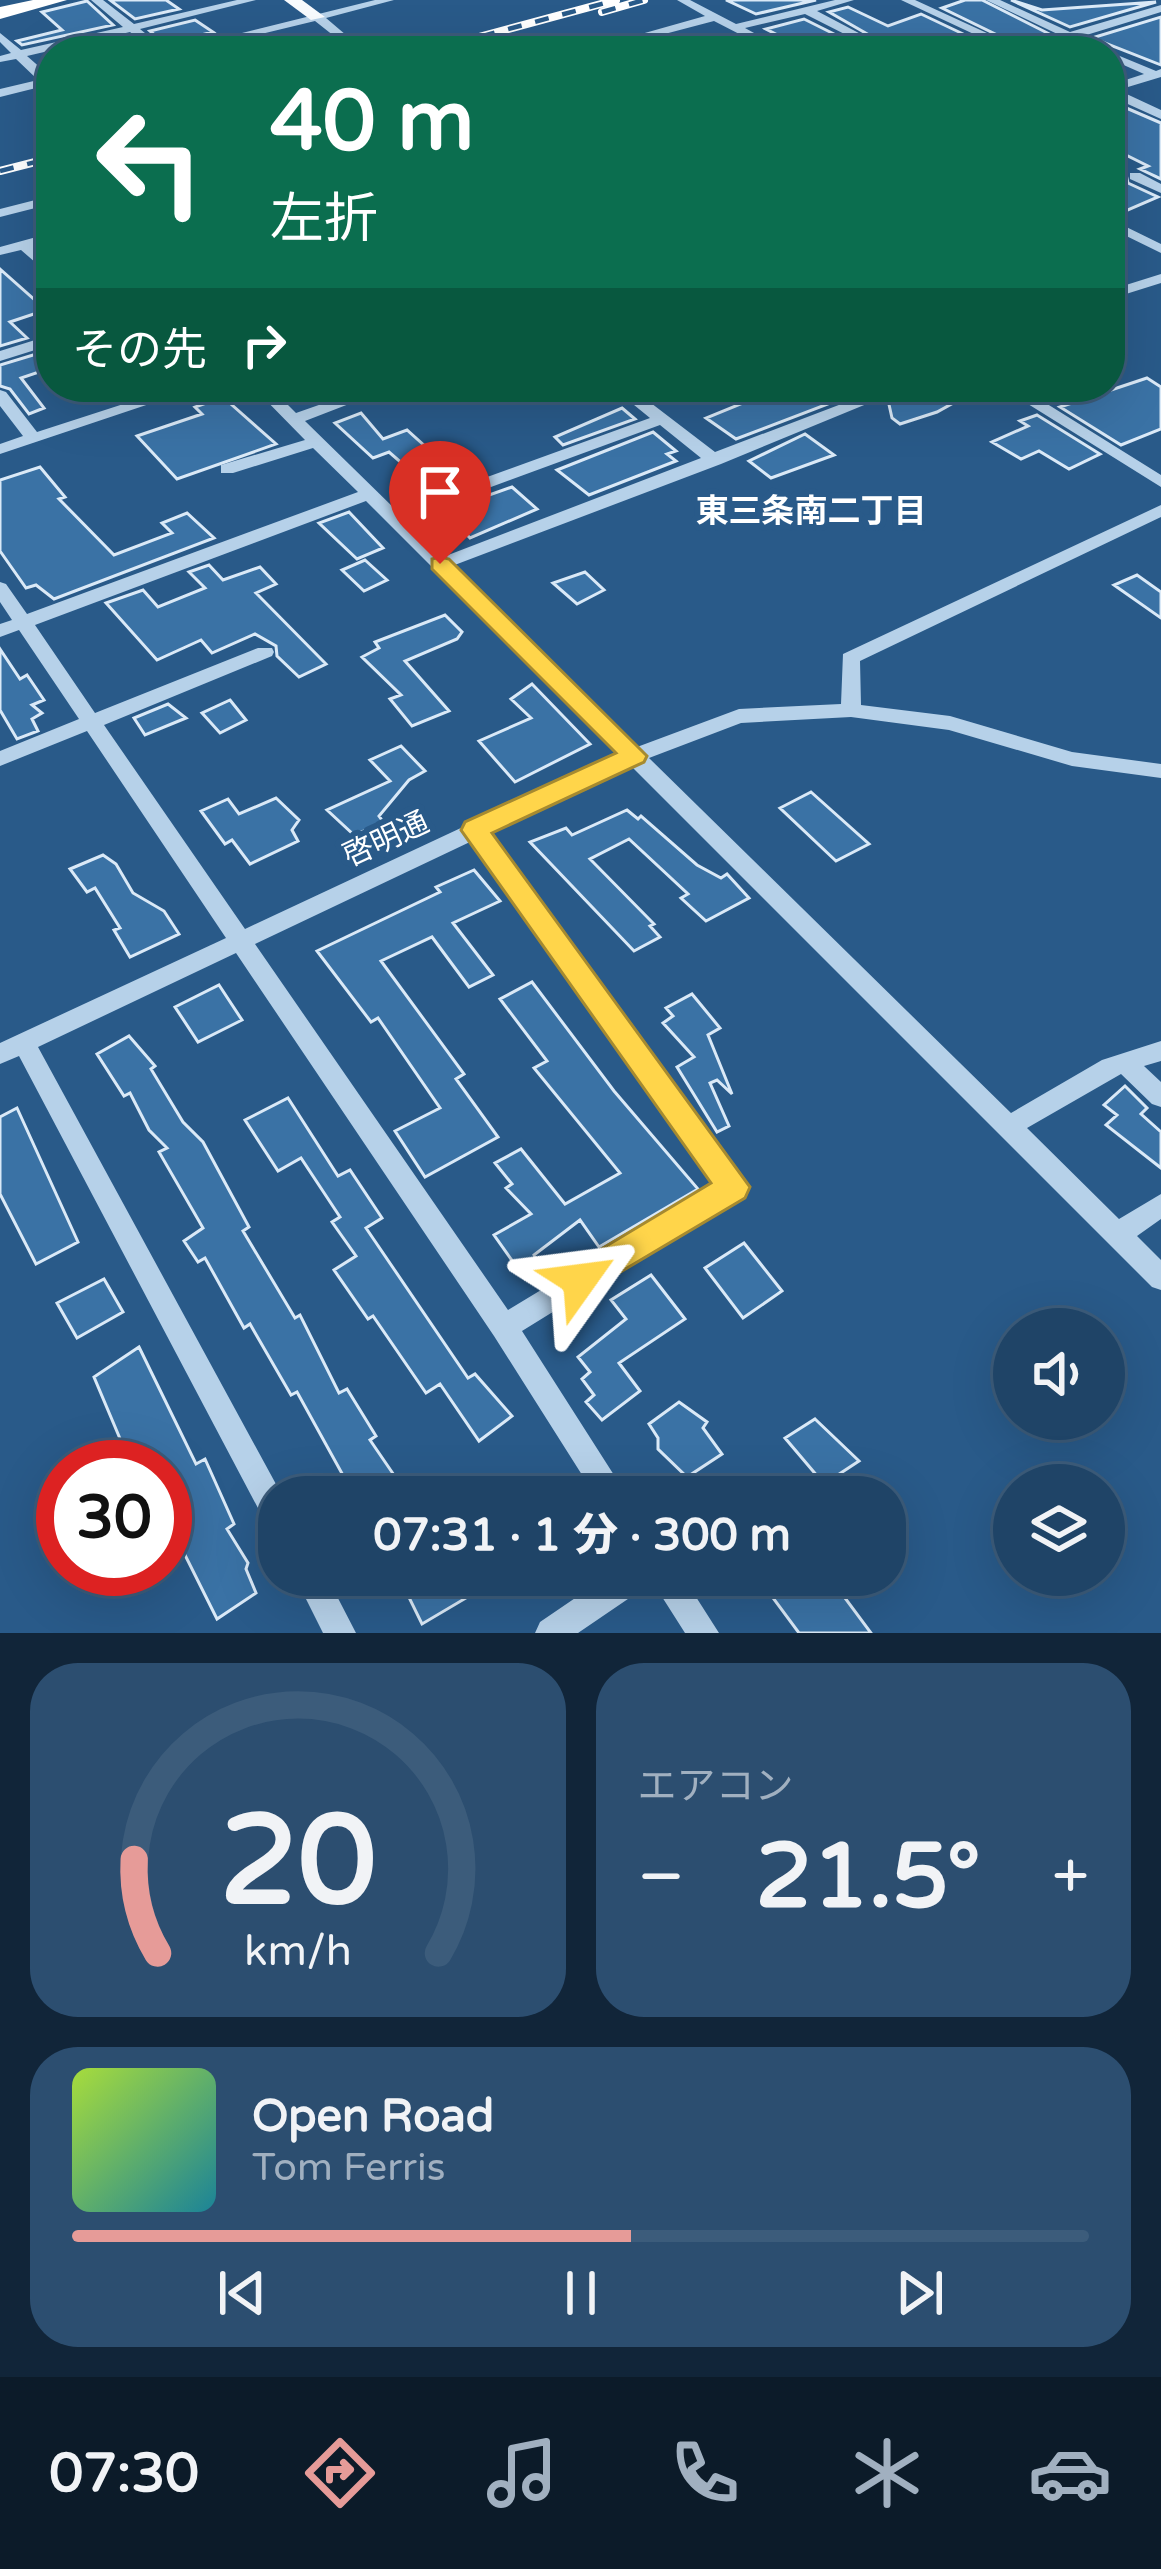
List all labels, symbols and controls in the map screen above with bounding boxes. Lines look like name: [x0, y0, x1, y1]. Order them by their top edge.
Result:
text: 40 m: [270, 72, 474, 173]
icon: left: [72, 84, 228, 240]
text: 左折: [270, 187, 378, 252]
icon: right: [231, 312, 297, 378]
text: その先: [72, 324, 207, 378]
pin: [389, 441, 491, 564]
icon: arrive: [407, 459, 473, 525]
district label: 東三条南二丁目: [696, 492, 927, 531]
street label: 啓明通: [338, 804, 435, 875]
position arrow: [517, 1217, 643, 1343]
map controls: [993, 1308, 1125, 1596]
button: sound: [993, 1308, 1125, 1440]
speed limit sign: 30: [36, 1440, 192, 1596]
button: layers: [993, 1464, 1125, 1596]
text: 07:31 · 1 分 · 300 m: [373, 1509, 791, 1563]
text: エアコン: [638, 1763, 794, 1810]
text: 20: [219, 1787, 376, 1938]
text: 21.5°: [756, 1823, 981, 1932]
text: −: [638, 1837, 685, 1917]
text: +: [1052, 1837, 1089, 1917]
text: km/h: [244, 1926, 352, 1977]
text: Open Road: [252, 2090, 494, 2144]
text: Tom Ferris: [252, 2144, 445, 2191]
icon: previous: [209, 2260, 275, 2326]
icon: pause: [548, 2260, 614, 2326]
icon: next: [887, 2260, 953, 2326]
icon: directions: [298, 2431, 382, 2515]
icon: music: [480, 2431, 564, 2515]
icon: phone: [663, 2431, 747, 2515]
icon: climate: [845, 2431, 929, 2515]
icon: car: [1028, 2431, 1112, 2515]
text: 07:30: [49, 2441, 199, 2506]

